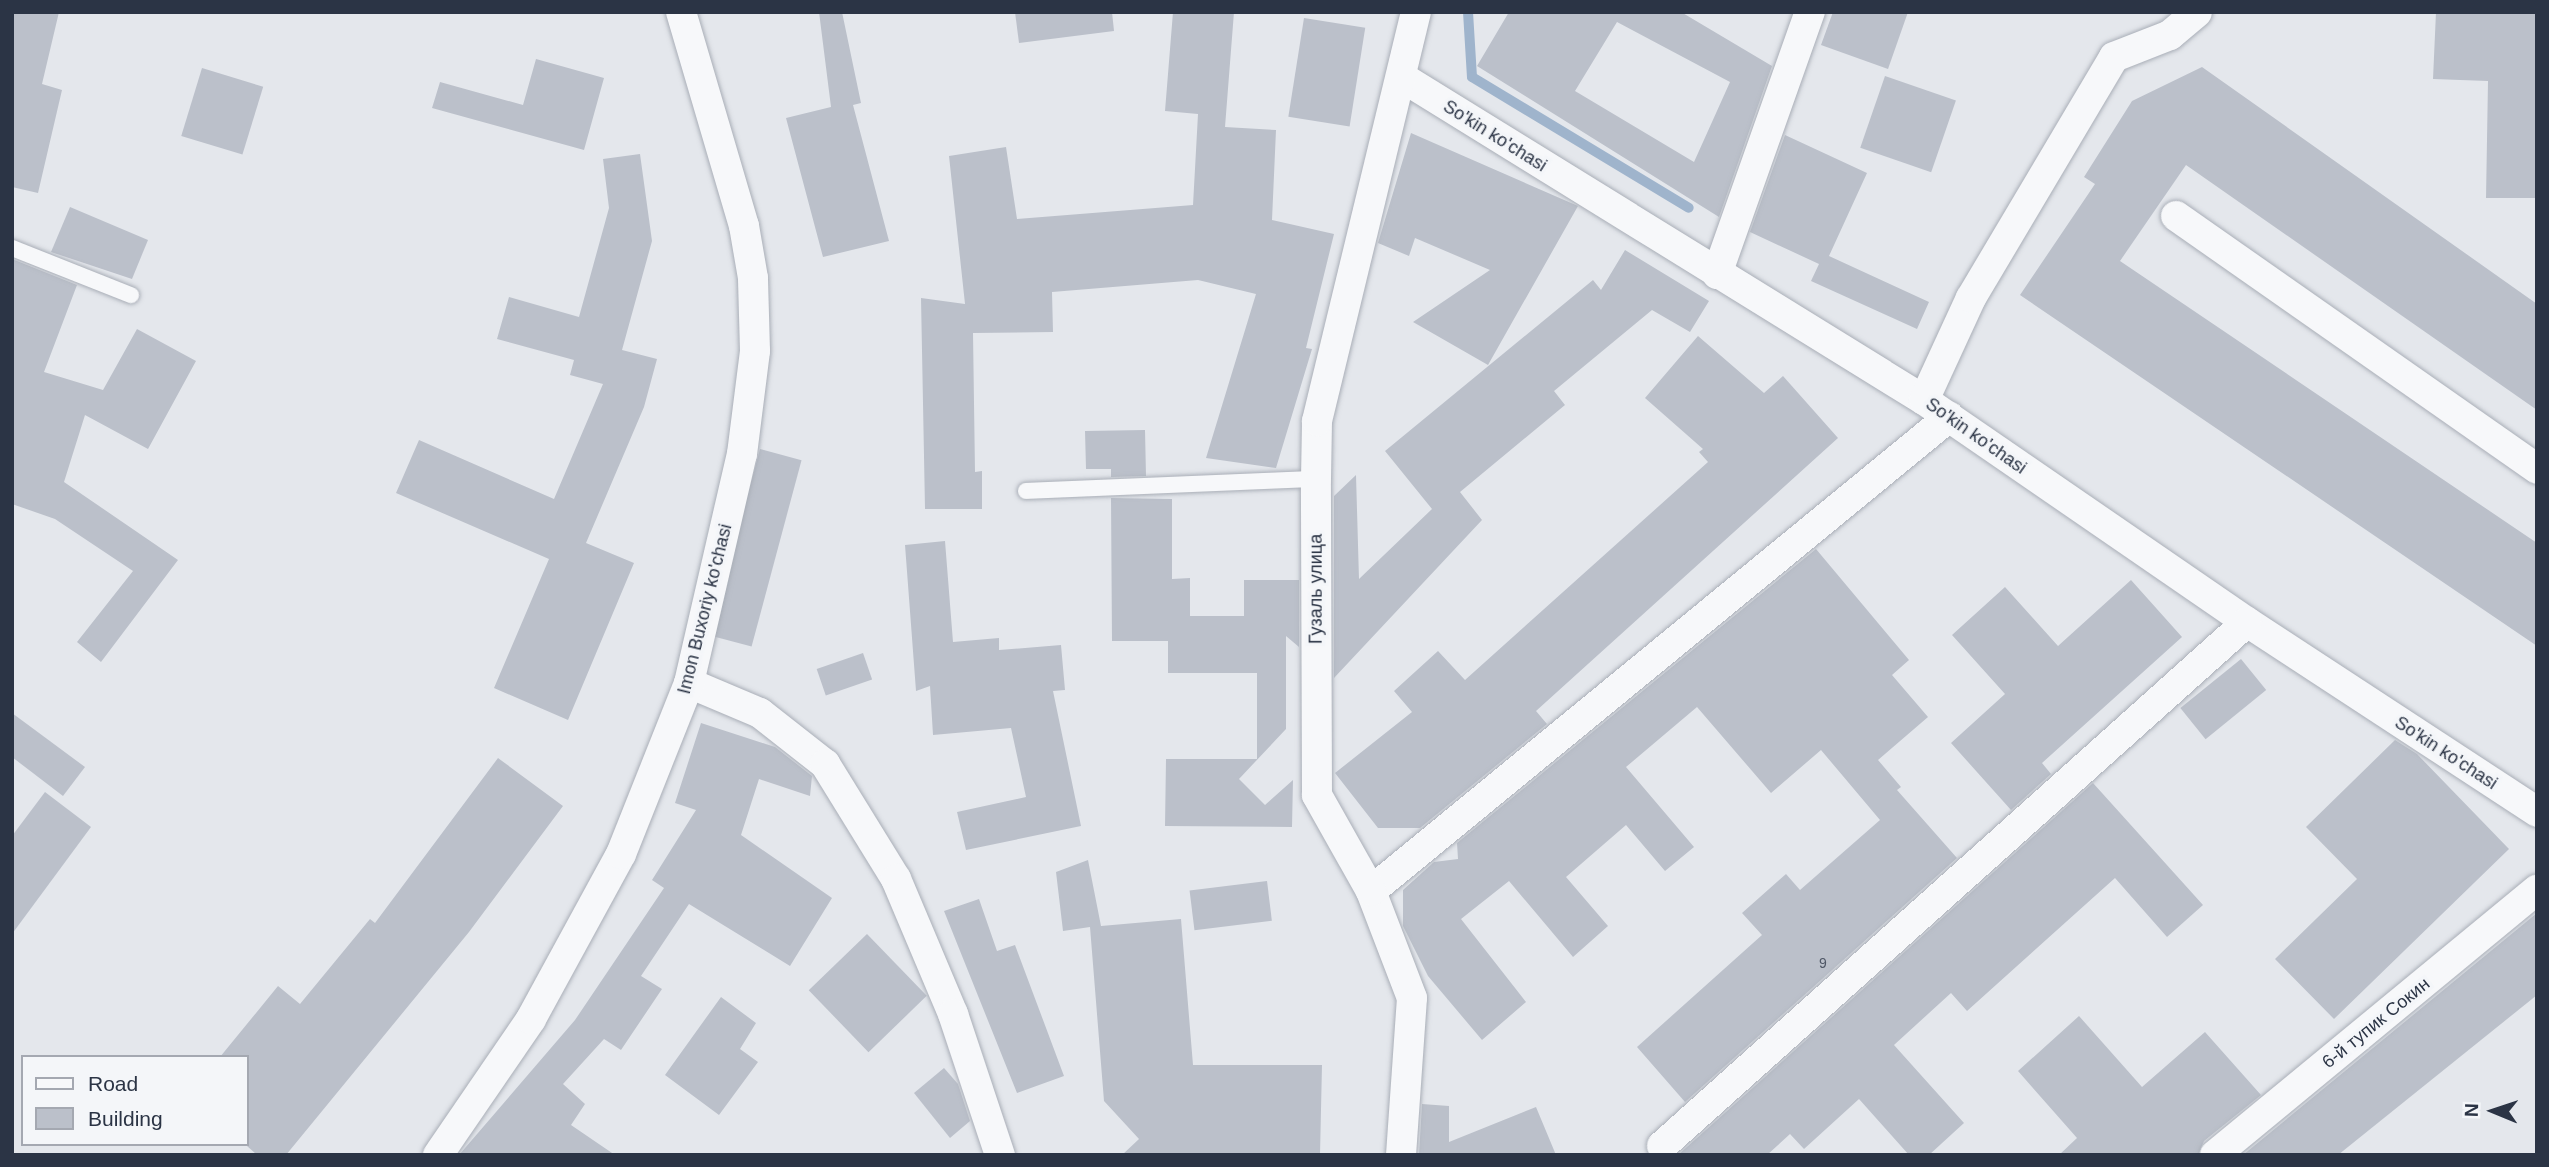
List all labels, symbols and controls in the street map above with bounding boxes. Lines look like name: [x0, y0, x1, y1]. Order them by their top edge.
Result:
street label: So'kin ko'chasi: [1439, 96, 1551, 176]
street label: So'kin ko'chasi: [1922, 393, 2030, 479]
street label: Imon Buxoriy ko'chasi: [673, 522, 737, 696]
street label: Гузаль улица: [1305, 534, 1327, 644]
street label: So'kin ko'chasi: [2391, 712, 2501, 794]
house number: 9: [1819, 955, 1827, 971]
street label: 6-й тупик Сокин: [2318, 973, 2434, 1073]
legend: [21, 1055, 248, 1146]
text: Road: [88, 1072, 138, 1095]
north arrow: [2458, 1076, 2528, 1146]
text: N: [2461, 1103, 2482, 1117]
text: Building: [88, 1107, 163, 1130]

